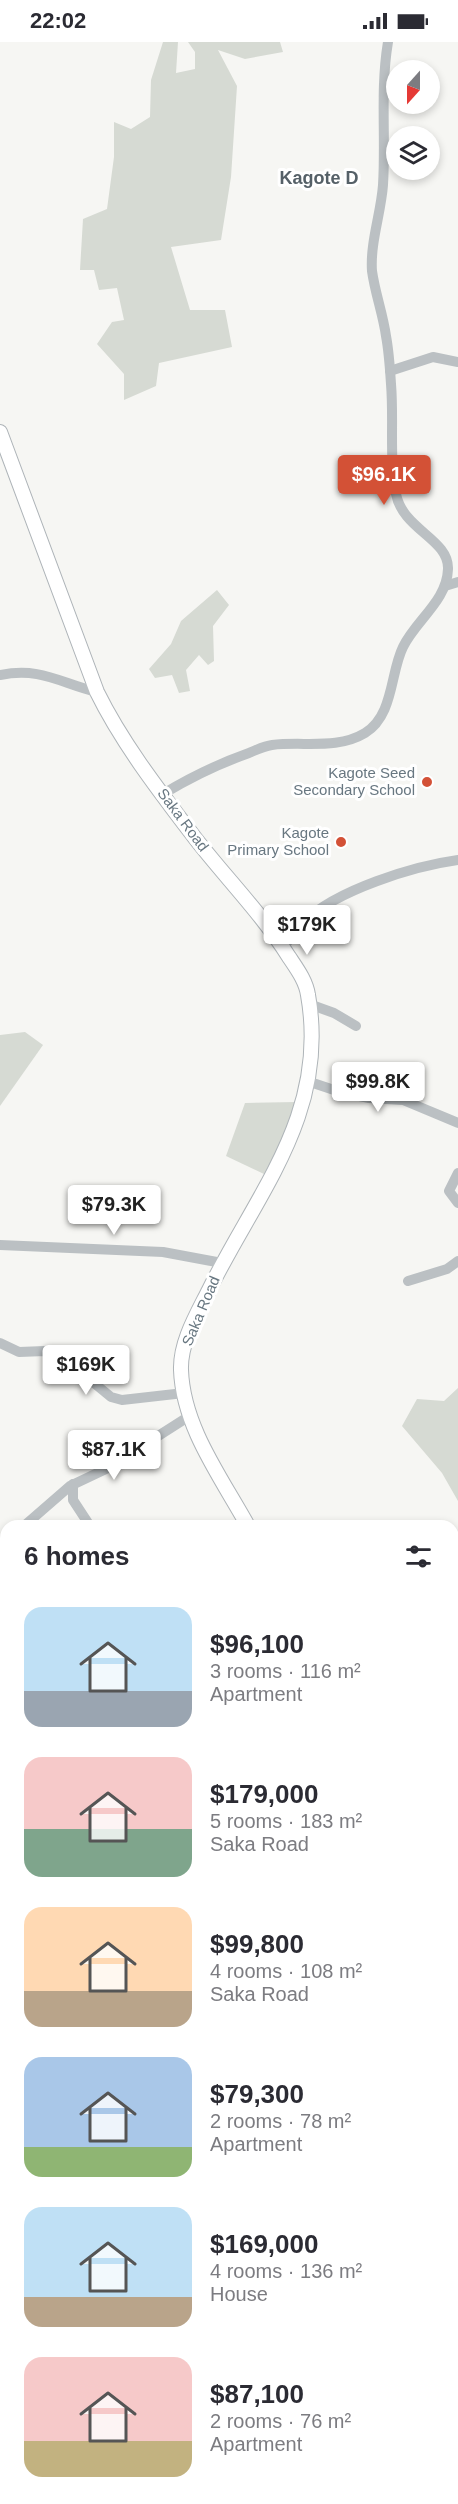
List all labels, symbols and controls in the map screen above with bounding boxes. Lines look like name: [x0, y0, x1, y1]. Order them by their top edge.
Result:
text: 22:02: [30, 8, 86, 33]
north arrow: [386, 60, 440, 114]
map controls: [386, 60, 440, 180]
button: layers: [386, 126, 440, 180]
district label: Kagote D: [279, 168, 359, 188]
pin: $96.1K: [335, 455, 433, 506]
text: $96.1K: [352, 463, 416, 485]
place label: Kagote Seed Secondary School: [293, 764, 415, 798]
marker: Kagote Seed Secondary School: [420, 775, 434, 789]
street label: Saka Road: [154, 785, 213, 854]
place label: Kagote Primary School: [227, 824, 329, 858]
marker: Kagote Primary School: [334, 835, 348, 849]
pin: $179K: [265, 905, 349, 956]
text: $179K: [278, 913, 336, 935]
pin: $99.8K: [329, 1062, 427, 1113]
text: $99.8K: [346, 1070, 410, 1092]
pin: $79.3K: [65, 1185, 163, 1236]
text: $79.3K: [82, 1193, 146, 1215]
street label: Saka Road: [178, 1273, 223, 1348]
pin: $169K: [44, 1345, 128, 1396]
text: $169K: [57, 1353, 115, 1375]
pin: $87.1K: [65, 1430, 163, 1481]
text: $87.1K: [82, 1438, 146, 1460]
icon: filters: [402, 1540, 435, 1573]
text: 6 homes: [24, 1541, 130, 1571]
text: $96,100: [210, 1629, 304, 1659]
icon: home: [72, 1631, 144, 1703]
text: 3 rooms · 116 m²: [210, 1660, 361, 1682]
text: Apartment: [210, 1683, 302, 1705]
text: $179,000: [210, 1779, 318, 1809]
icon: home: [72, 1781, 144, 1853]
text: 5 rooms · 183 m²: [210, 1810, 362, 1832]
text: Saka Road: [210, 1833, 309, 1855]
text: $99,800: [210, 1929, 304, 1959]
icon: home: [72, 1931, 144, 2003]
text: 4 rooms · 108 m²: [210, 1960, 362, 1982]
text: Saka Road: [210, 1983, 309, 2005]
text: $79,300: [210, 2079, 304, 2109]
icon: home: [72, 2081, 144, 2153]
text: 2 rooms · 78 m²: [210, 2110, 351, 2132]
text: Apartment: [210, 2133, 302, 2155]
text: $169,000: [210, 2229, 318, 2259]
icon: home: [72, 2231, 144, 2303]
text: 4 rooms · 136 m²: [210, 2260, 362, 2282]
text: House: [210, 2283, 268, 2305]
text: $87,100: [210, 2379, 304, 2409]
icon: home: [72, 2381, 144, 2453]
text: 2 rooms · 76 m²: [210, 2410, 351, 2432]
text: Apartment: [210, 2433, 302, 2455]

